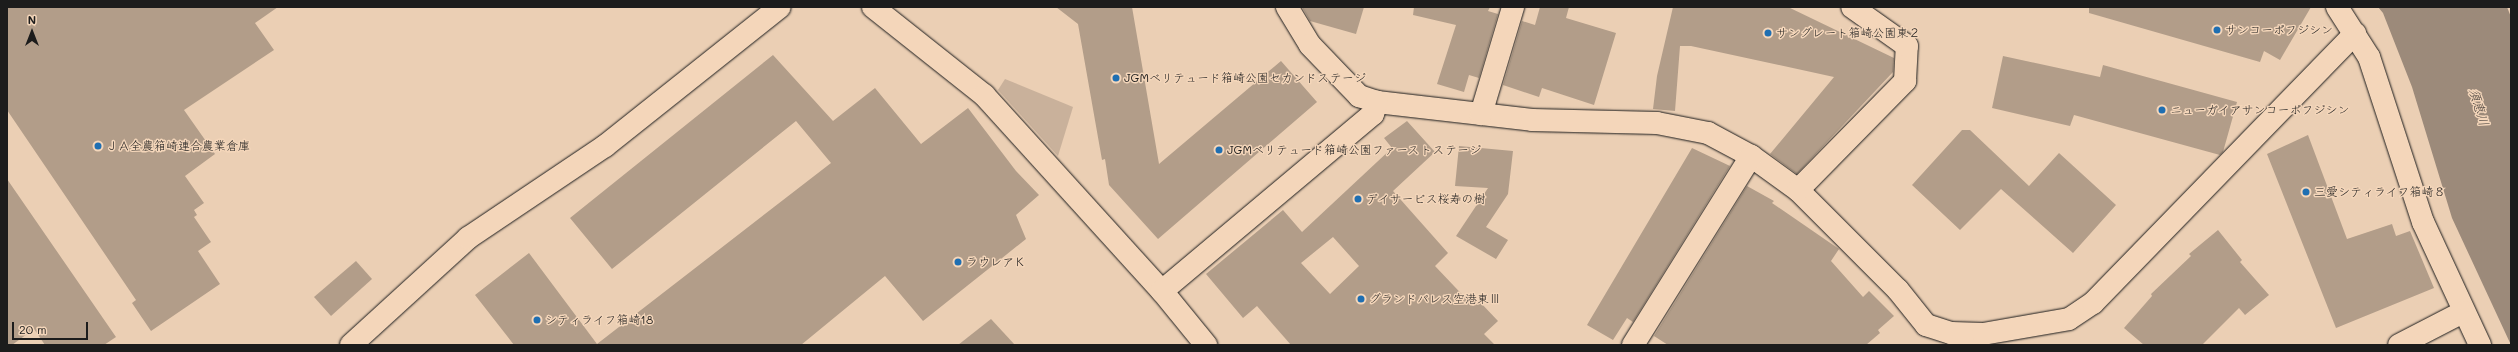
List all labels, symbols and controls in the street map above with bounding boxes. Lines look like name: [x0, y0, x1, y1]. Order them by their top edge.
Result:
north arrow: [12, 12, 52, 52]
text: N: [28, 12, 36, 27]
place label: サンコーポフジシン: [2225, 23, 2333, 37]
marker: サンコーポフジシン: [2212, 25, 2222, 35]
place label: サングレート箱崎公園東２: [1776, 26, 1920, 40]
marker: サングレート箱崎公園東２: [1763, 28, 1773, 38]
place label: JGMベリテュード箱崎公園セカンドステージ: [1124, 71, 1365, 85]
marker: JGMベリテュード箱崎公園セカンドステージ: [1111, 73, 1121, 83]
water label: 須恵川: [2466, 86, 2492, 128]
place label: ニューガイアサンコーポフジシン: [2170, 103, 2350, 117]
marker: ニューガイアサンコーポフジシン: [2157, 105, 2167, 115]
place label: ＪＡ全農箱崎連合農業倉庫: [106, 139, 250, 153]
marker: ＪＡ全農箱崎連合農業倉庫: [93, 141, 103, 151]
place label: JGMベリテュード箱崎公園ファーストステージ: [1227, 143, 1480, 157]
marker: JGMベリテュード箱崎公園ファーストステージ: [1214, 145, 1224, 155]
place label: 三愛シティライフ箱崎８: [2314, 185, 2446, 199]
marker: 三愛シティライフ箱崎８: [2301, 187, 2311, 197]
place label: デイサービス桜寿の樹: [1366, 192, 1486, 206]
marker: デイサービス桜寿の樹: [1353, 194, 1363, 204]
place label: ラウレアＫ: [966, 255, 1026, 269]
marker: ラウレアＫ: [953, 257, 963, 267]
place label: グランドパレス空港東Ⅲ: [1369, 292, 1501, 306]
marker: グランドパレス空港東Ⅲ: [1356, 294, 1366, 304]
place label: シティライフ箱崎18: [545, 313, 654, 327]
scale bar: [14, 314, 90, 340]
marker: シティライフ箱崎18: [532, 315, 542, 325]
text: 20 m: [19, 321, 47, 337]

